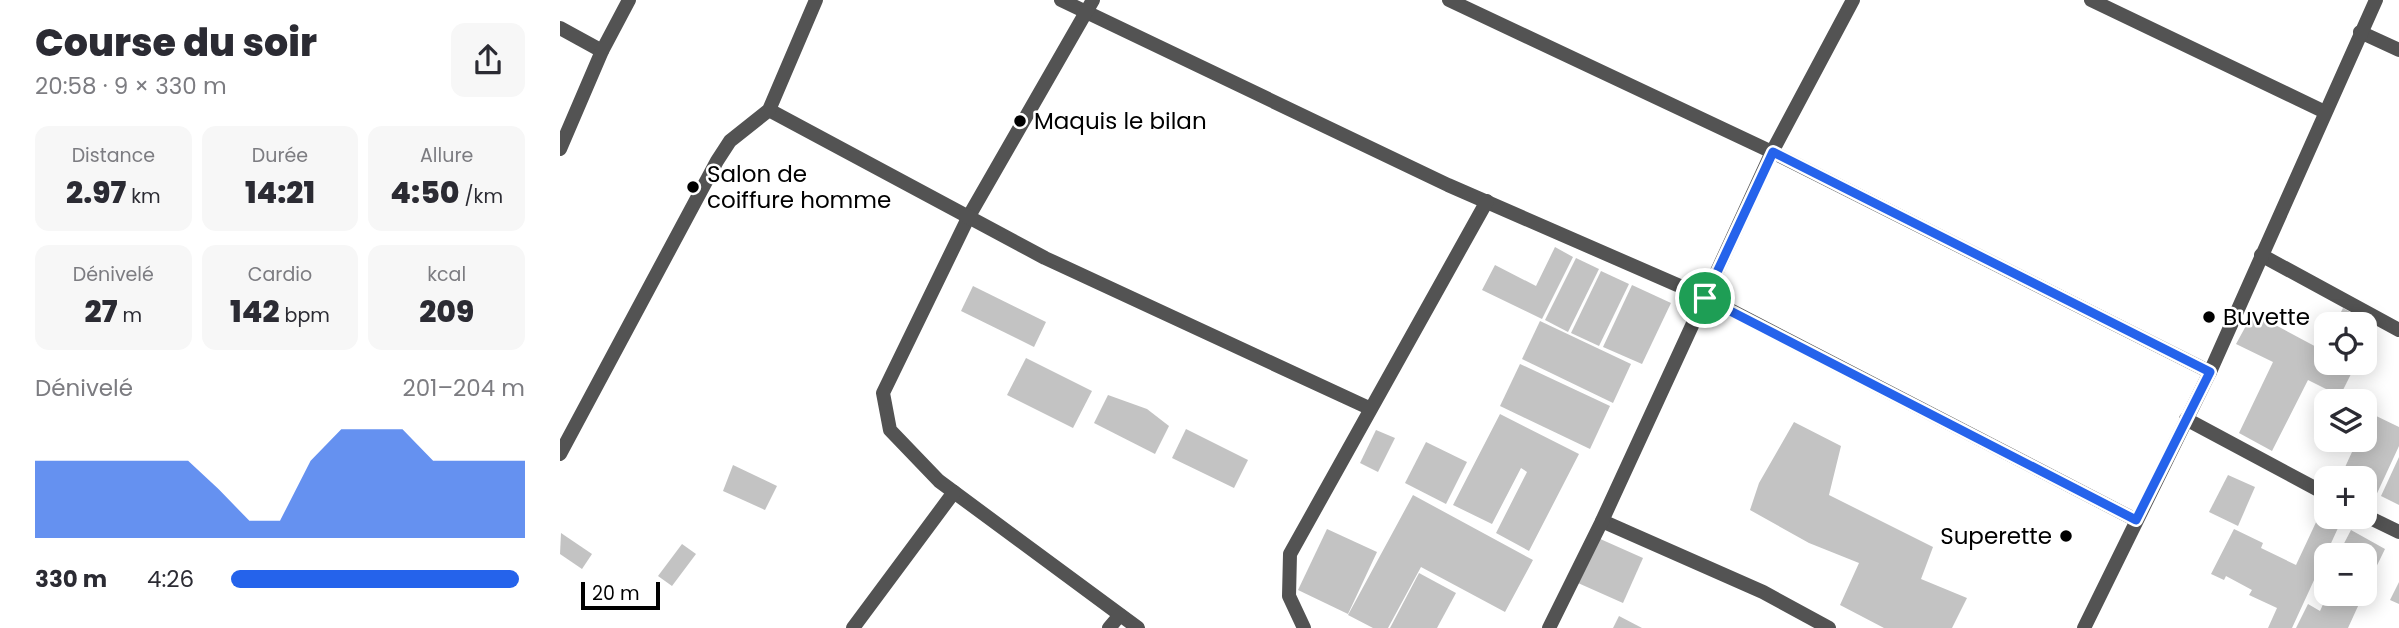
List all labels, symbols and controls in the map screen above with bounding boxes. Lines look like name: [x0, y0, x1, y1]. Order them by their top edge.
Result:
text: Course du soir: [35, 16, 317, 69]
button: share: [451, 23, 525, 97]
text: 20:58 · 9 × 330 m: [35, 70, 227, 102]
place label: Maquis le bilan: [1034, 105, 1207, 137]
marker: Maquis le bilan: [1012, 113, 1028, 129]
text: Distance: [72, 142, 155, 169]
text: Durée: [252, 142, 308, 169]
text: Allure: [420, 142, 473, 169]
place label: Salon de coiffure homme: [707, 158, 891, 216]
text: 2.97: [66, 171, 126, 214]
text: 14:21: [245, 171, 315, 214]
text: 4:50: [390, 171, 460, 214]
marker: Salon de coiffure homme: [685, 179, 701, 195]
text: km: [126, 183, 161, 210]
text: /km: [460, 183, 503, 210]
text: Dénivelé: [73, 261, 154, 288]
text: Cardio: [248, 261, 312, 288]
text: kcal: [427, 261, 466, 288]
pin: [1675, 268, 1735, 328]
icon: arrive: [1686, 279, 1724, 317]
text: 27: [85, 290, 117, 333]
text: 142: [230, 290, 280, 333]
text: 209: [419, 290, 474, 333]
place label: Buvette: [2223, 301, 2310, 333]
text: m: [117, 302, 142, 329]
text: bpm: [280, 302, 330, 329]
marker: Buvette: [2201, 309, 2217, 325]
map controls: [2314, 312, 2377, 606]
button: locate: [2314, 312, 2377, 375]
text: Dénivelé: [35, 372, 133, 404]
text: 201–204 m: [402, 372, 525, 404]
button: layers: [2314, 389, 2377, 452]
button: +: [2314, 466, 2377, 529]
place label: Superette: [1940, 520, 2052, 552]
marker: Superette: [2058, 528, 2074, 544]
button: −: [2314, 543, 2377, 606]
text: 330 m: [35, 563, 107, 595]
text: 4:26: [147, 563, 194, 595]
scale bar: [581, 579, 660, 611]
text: 20 m: [592, 580, 640, 607]

